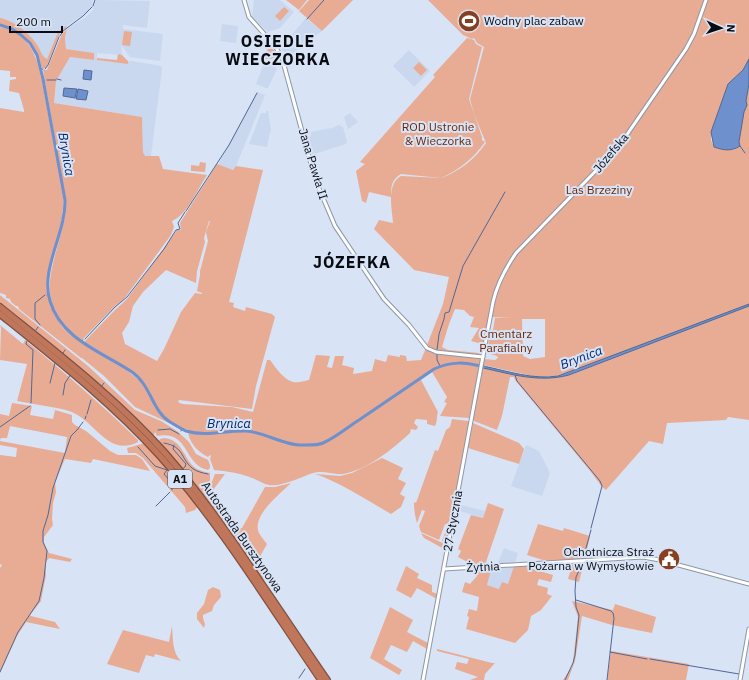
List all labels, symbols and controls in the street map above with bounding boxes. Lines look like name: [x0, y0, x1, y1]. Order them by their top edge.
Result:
scale bar: [10, 8, 62, 34]
sports icon: Wodny plac zabaw: [456, 8, 482, 34]
north arrow: [701, 8, 741, 48]
place label: Wodny plac zabaw: [484, 13, 584, 28]
text: 200 m: [16, 14, 51, 29]
text: N: [724, 24, 738, 33]
district label: OSIEDLE WIECZORKA: [225, 31, 331, 69]
park label: ROD Ustronie & Wieczorka: [402, 119, 475, 148]
street label: Jana Pawła II: [296, 127, 331, 201]
street label: Józefska: [590, 129, 632, 176]
water label: Brynica: [54, 131, 79, 177]
park label: Las Brzeziny: [566, 182, 632, 197]
district label: JÓZEFKA: [313, 251, 391, 272]
park label: Cmentarz Parafialny: [479, 326, 533, 355]
water label: Brynica: [558, 342, 605, 373]
water label: Brynica: [207, 415, 251, 432]
road number: A1: [168, 470, 192, 488]
street label: Autostrada Bursztynowa: [198, 478, 287, 596]
street label: 27 Stycznia: [440, 488, 465, 553]
place label: Ochotnicza Straż Pożarna w Wymysłowie: [528, 544, 654, 573]
public building icon: Ochotnicza Straż Pożarna w Wymysłowie: [656, 546, 682, 572]
street label: Żytnia: [466, 558, 501, 575]

